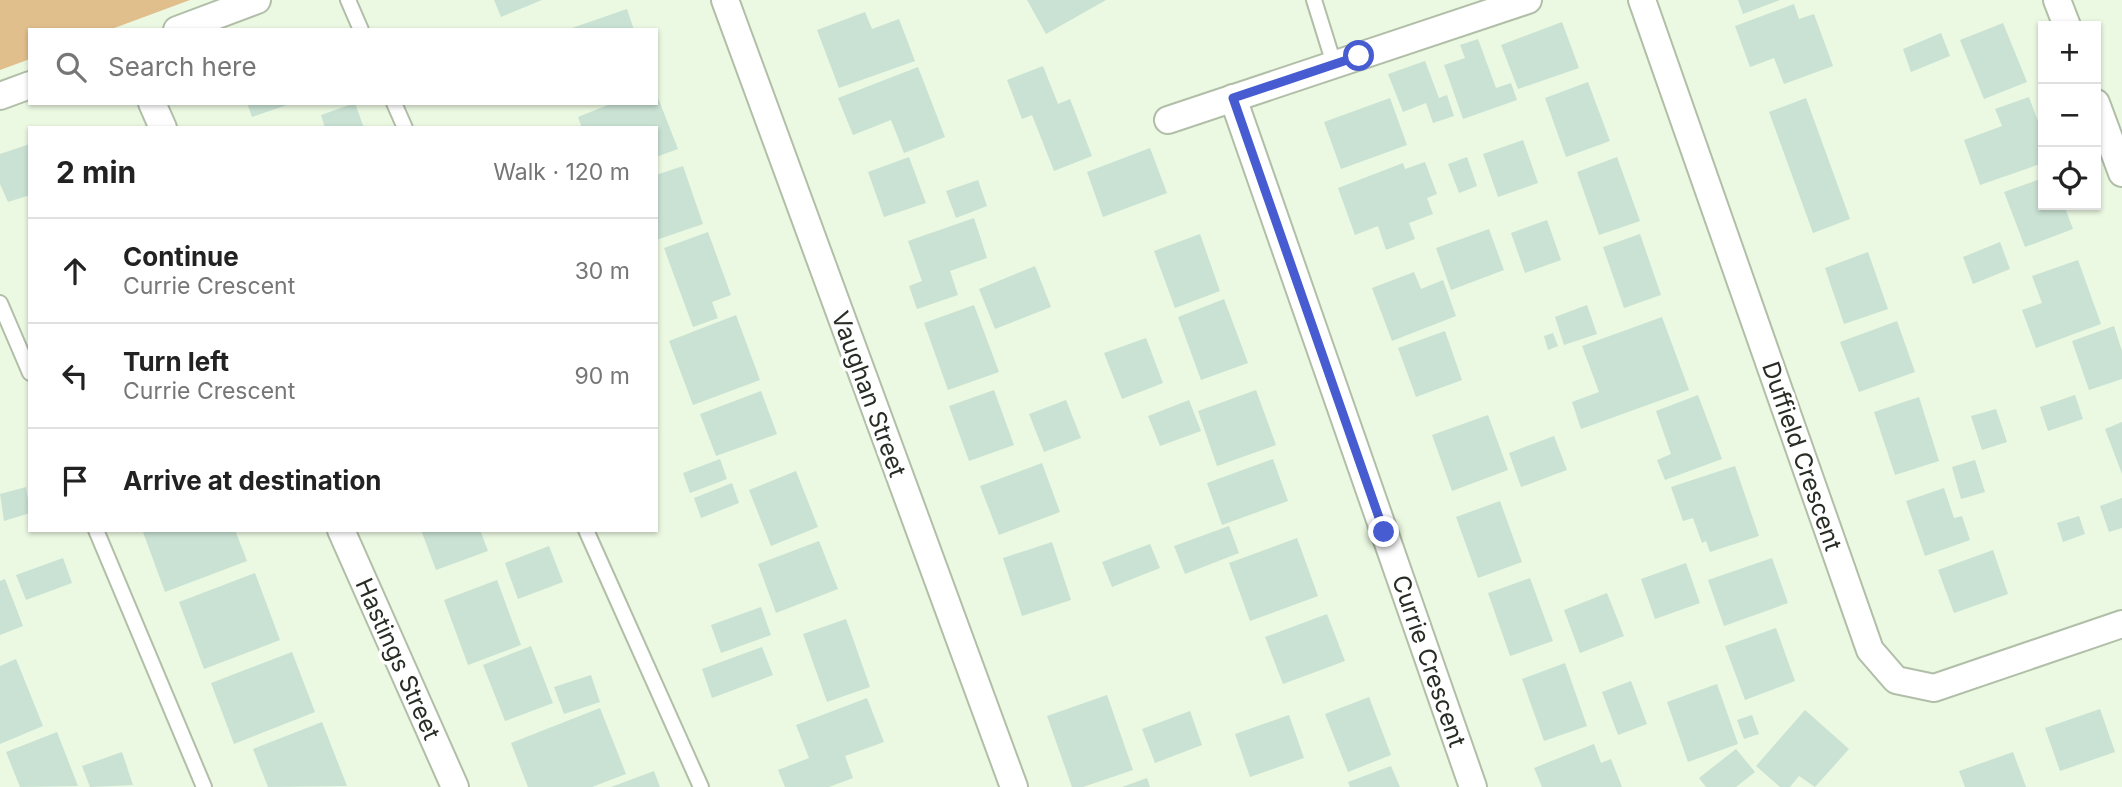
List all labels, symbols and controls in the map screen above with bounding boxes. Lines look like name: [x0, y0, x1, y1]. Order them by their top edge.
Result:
map controls: [2038, 21, 2101, 210]
button: +: [2038, 21, 2101, 84]
search box: [28, 28, 658, 105]
route start: [1343, 40, 1374, 71]
icon: search: [52, 48, 90, 86]
text: Search here: [108, 51, 257, 82]
button: −: [2038, 84, 2101, 147]
button: locate: [2038, 147, 2101, 210]
text: 2 min: [56, 154, 136, 190]
text: Walk · 120 m: [493, 158, 630, 186]
text: Continue: [123, 241, 239, 272]
icon: ahead: [56, 252, 94, 290]
text: 30 m: [575, 257, 630, 285]
text: Currie Crescent: [123, 272, 295, 300]
street label: Vaughan Street: [826, 307, 912, 481]
text: Turn left: [123, 346, 229, 377]
icon: left: [56, 357, 94, 395]
street label: Duffield Crescent: [1756, 358, 1848, 554]
text: 90 m: [575, 362, 630, 390]
text: Currie Crescent: [123, 377, 295, 405]
icon: arrive: [56, 462, 94, 500]
text: Arrive at destination: [123, 465, 382, 496]
route end: [1368, 516, 1399, 547]
street label: Currie Crescent: [1386, 571, 1472, 751]
street label: Hastings Street: [349, 574, 447, 744]

